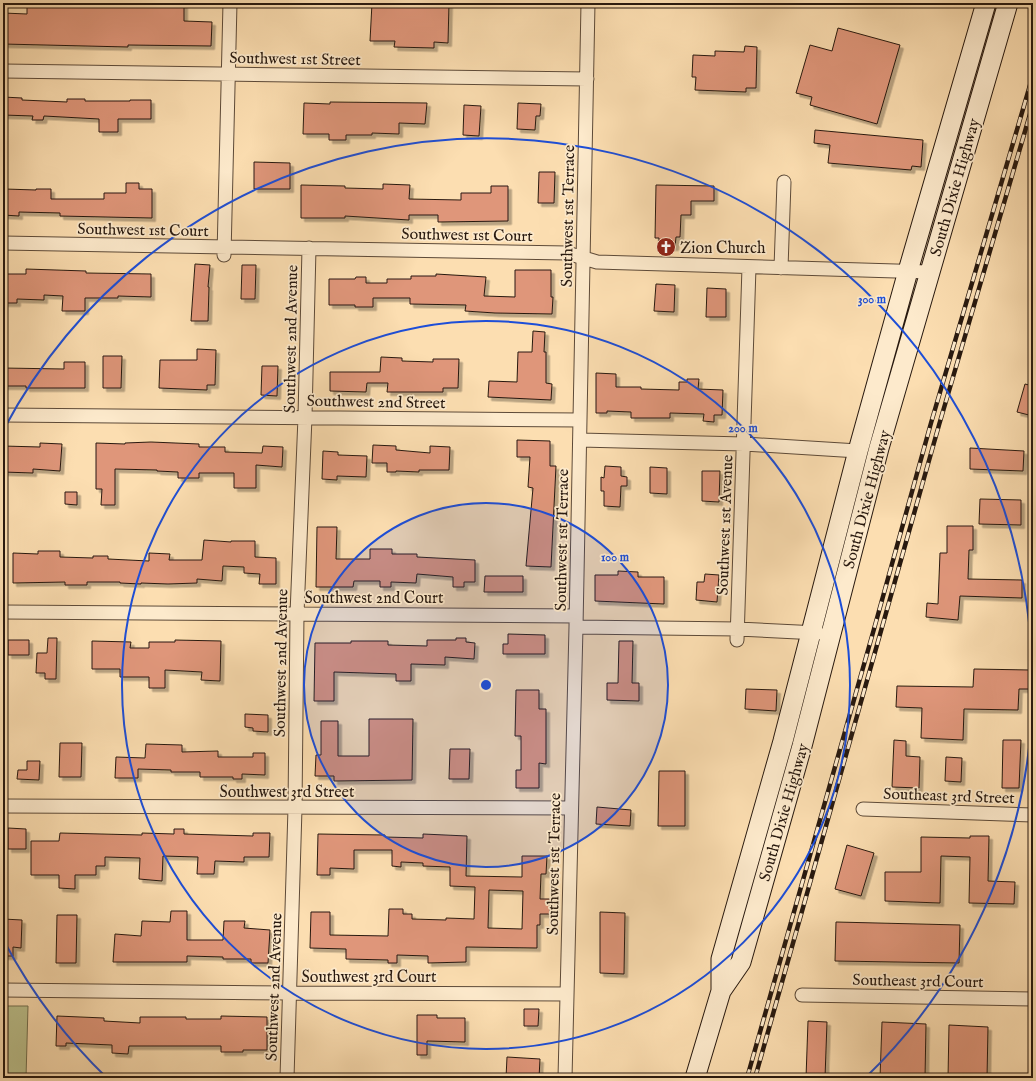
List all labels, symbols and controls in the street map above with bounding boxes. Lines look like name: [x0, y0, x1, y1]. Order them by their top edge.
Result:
street label: Southwest 1st Street: [229, 49, 361, 71]
street label: South Dixie Highway: [927, 116, 985, 259]
street label: Southwest 1st Terrace: [558, 145, 580, 287]
street label: Southwest 1st Court: [77, 220, 209, 242]
street label: Southwest 1st Court: [401, 225, 533, 247]
church icon: Zion Church: [655, 236, 677, 258]
place label: Zion Church: [680, 239, 766, 259]
street label: Southwest 2nd Avenue: [281, 265, 303, 413]
text: 300 m: [858, 292, 887, 307]
street label: Southwest 2nd Street: [306, 392, 446, 414]
text: 200 m: [728, 421, 758, 436]
street label: South Dixie Highway: [840, 428, 896, 571]
street label: Southwest 1st Avenue: [714, 454, 738, 596]
street label: Southwest 1st Terrace: [552, 469, 574, 611]
text: 100 m: [601, 550, 630, 565]
street label: Southwest 2nd Avenue: [271, 589, 293, 737]
street label: Southwest 2nd Court: [305, 589, 444, 609]
centre of rings: [479, 678, 493, 692]
street label: South Dixie Highway: [756, 741, 814, 884]
street label: Southwest 3rd Street: [220, 783, 355, 803]
street label: Southeast 3rd Street: [883, 785, 1016, 809]
street label: Southwest 1st Terrace: [544, 793, 566, 935]
street label: Southwest 2nd Avenue: [262, 913, 288, 1061]
street label: Southwest 3rd Court: [302, 968, 437, 988]
street label: Southeast 3rd Court: [852, 971, 984, 993]

